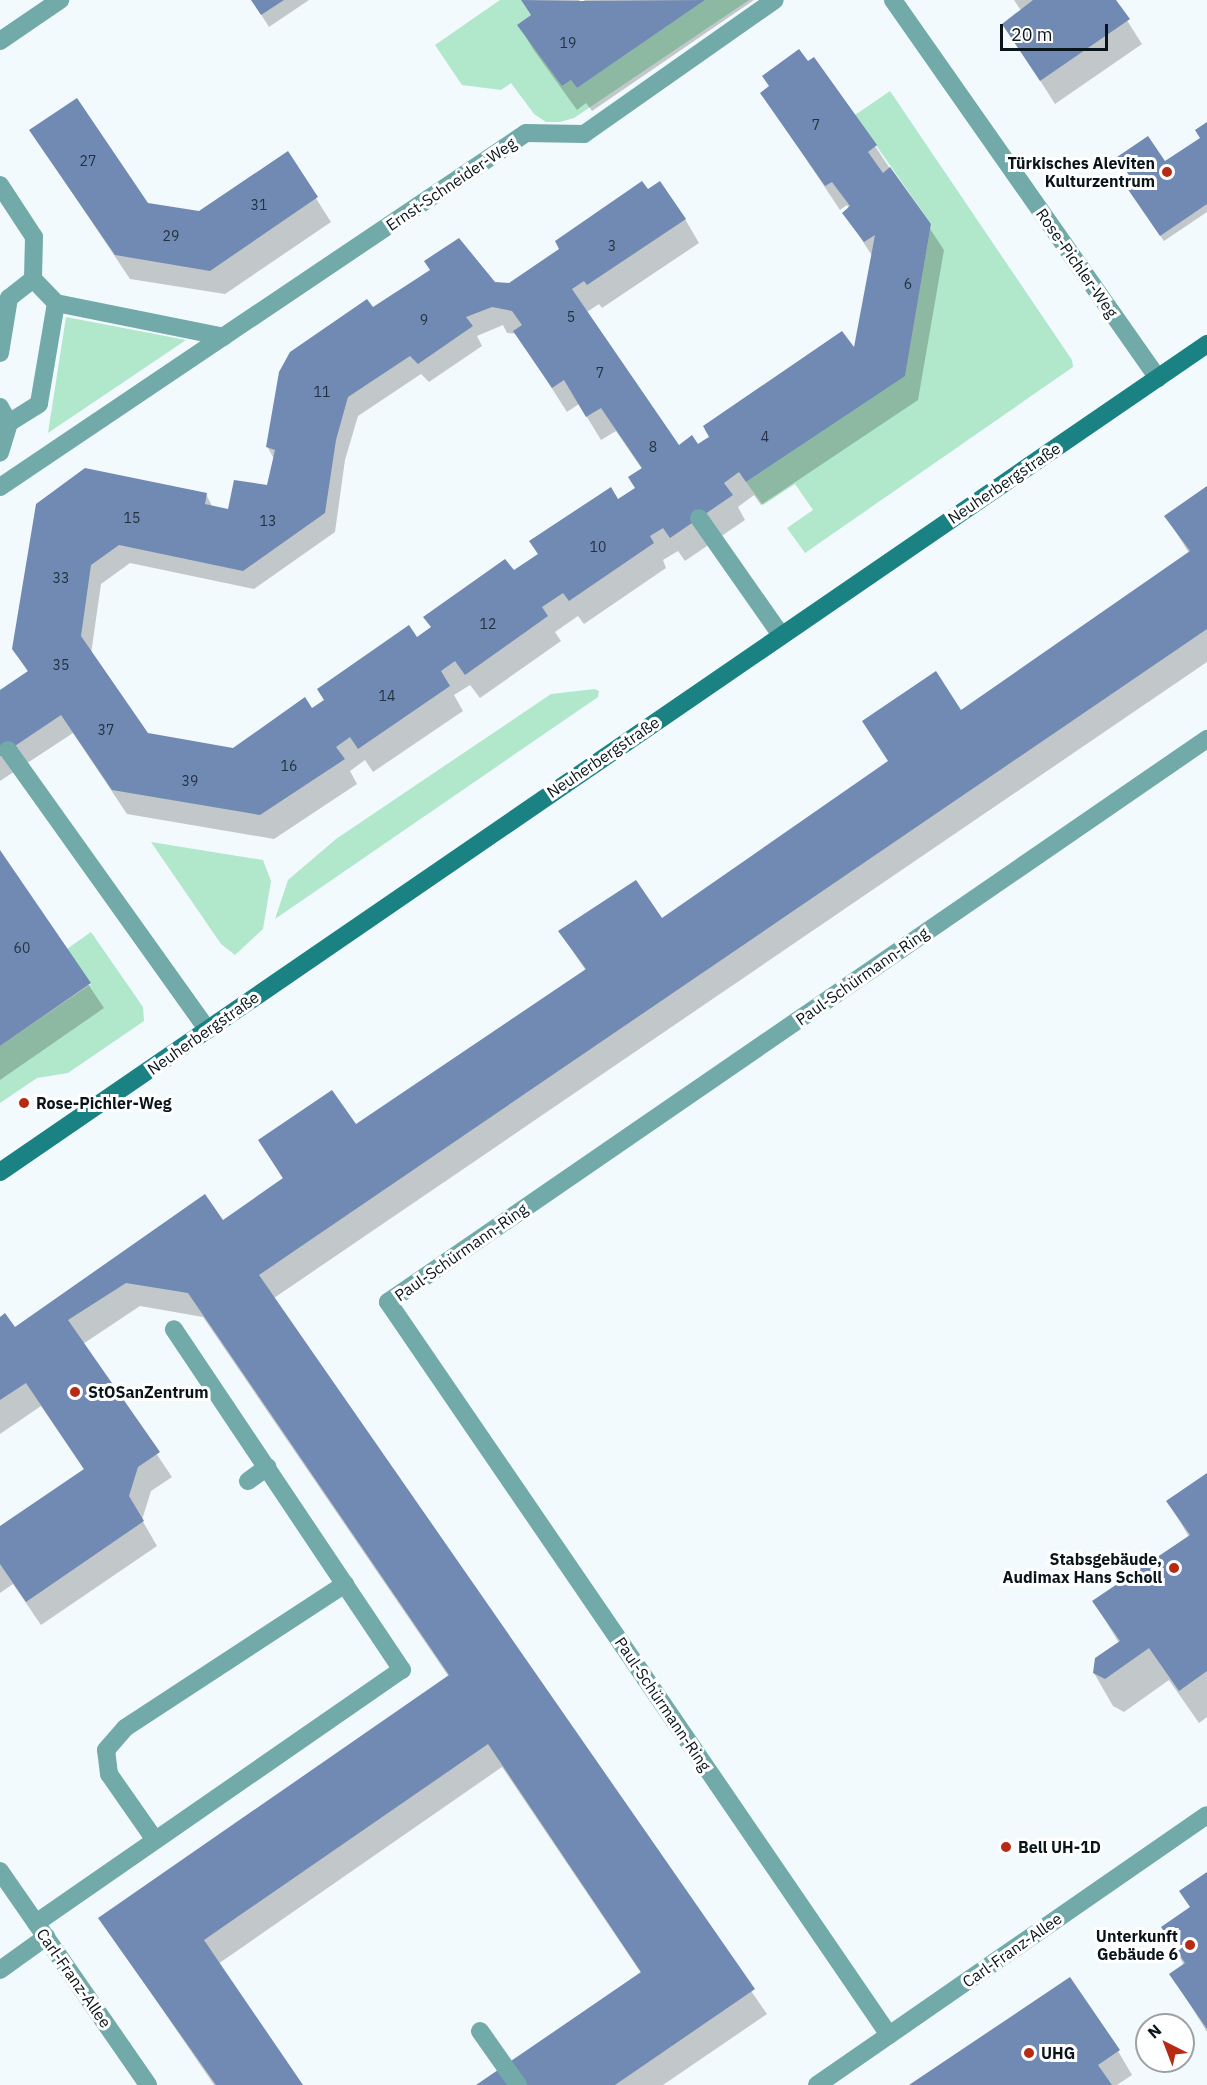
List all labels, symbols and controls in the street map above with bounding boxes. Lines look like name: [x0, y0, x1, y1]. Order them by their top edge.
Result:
scale bar: [1003, 12, 1111, 50]
text: 20 m: [1011, 23, 1053, 46]
house number: 19: [560, 35, 576, 51]
house number: 7: [812, 117, 820, 133]
street label: Ernst-Schneider-Weg: [382, 133, 520, 235]
house number: 27: [80, 153, 96, 169]
place label: Türkisches Aleviten Kulturzentrum: [1007, 153, 1155, 191]
marker: Türkisches Aleviten Kulturzentrum: [1160, 165, 1174, 179]
house number: 31: [251, 197, 267, 213]
street label: Rose-Pichler-Weg: [1032, 205, 1122, 321]
house number: 29: [163, 228, 179, 244]
house number: 3: [608, 238, 616, 254]
house number: 6: [904, 276, 912, 292]
house number: 5: [567, 309, 575, 325]
house number: 9: [420, 312, 428, 328]
house number: 7: [596, 365, 604, 381]
house number: 11: [314, 384, 330, 400]
house number: 4: [761, 429, 769, 445]
street label: Neuherbergstraße: [944, 438, 1064, 528]
house number: 8: [649, 439, 657, 455]
house number: 15: [124, 510, 140, 526]
house number: 13: [260, 513, 276, 529]
house number: 10: [590, 539, 606, 555]
house number: 33: [53, 570, 69, 586]
house number: 12: [480, 616, 496, 632]
house number: 35: [53, 657, 69, 673]
house number: 14: [379, 688, 395, 704]
street label: Neuherbergstraße: [543, 712, 663, 802]
house number: 37: [98, 722, 114, 738]
house number: 16: [281, 758, 297, 774]
house number: 39: [182, 773, 198, 789]
street label: Paul-Schürmann-Ring: [792, 923, 932, 1029]
house number: 60: [14, 940, 30, 956]
street label: Neuherbergstraße: [144, 987, 262, 1079]
place label: Rose-Pichler-Weg: [36, 1093, 172, 1113]
marker: Rose-Pichler-Weg: [17, 1096, 31, 1110]
street label: Paul-Schürmann-Ring: [391, 1199, 531, 1305]
place label: StOSanZentrum: [88, 1382, 209, 1402]
marker: StOSanZentrum: [66, 1383, 84, 1401]
place label: Stabsgebäude, Audimax Hans Scholl: [1003, 1549, 1162, 1587]
marker: Stabsgebäude, Audimax Hans Scholl: [1167, 1561, 1181, 1575]
street label: Paul-Schürmann-Ring: [611, 1633, 715, 1775]
place label: Bell UH-1D: [1018, 1837, 1101, 1857]
marker: Bell UH-1D: [999, 1840, 1013, 1854]
street label: Carl-Franz-Allee: [959, 1909, 1065, 1991]
street label: Carl-Franz-Allee: [33, 1925, 115, 2031]
place label: Unterkunft Gebäude 6: [1096, 1926, 1178, 1964]
marker: Unterkunft Gebäude 6: [1183, 1938, 1197, 1952]
north arrow: [1135, 2013, 1195, 2073]
text: N: [1143, 2020, 1165, 2042]
place label: UHG: [1041, 2043, 1075, 2063]
marker: UHG: [1022, 2046, 1036, 2060]

